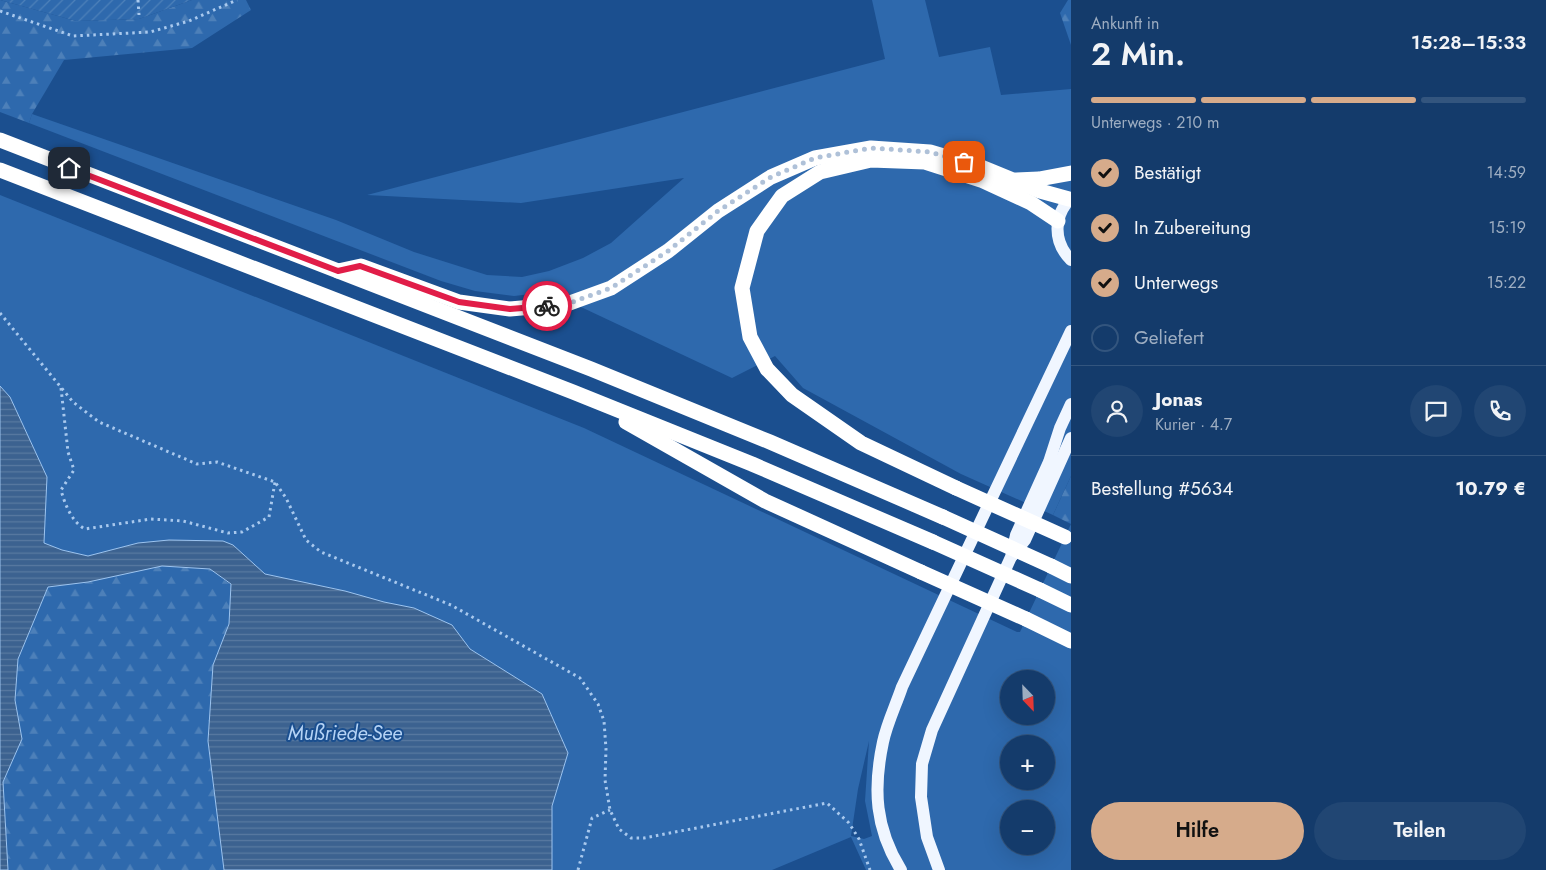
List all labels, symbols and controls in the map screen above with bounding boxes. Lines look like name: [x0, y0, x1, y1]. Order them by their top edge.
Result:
text: Ankunft in: [1091, 12, 1159, 35]
text: 15:28–15:33: [1411, 29, 1526, 56]
text: 2 Min.: [1091, 31, 1185, 77]
text: Unterwegs · 210 m: [1091, 111, 1220, 134]
pin: [943, 141, 985, 183]
pin: [48, 147, 90, 189]
icon: bag: [950, 148, 978, 176]
icon: home: [55, 154, 83, 182]
icon: check: [1091, 159, 1119, 187]
text: Bestätigt: [1134, 159, 1201, 186]
text: 14:59: [1486, 161, 1526, 184]
icon: check: [1091, 214, 1119, 242]
text: In Zubereitung: [1134, 214, 1251, 241]
text: 15:19: [1489, 216, 1526, 239]
icon: check: [1091, 269, 1119, 297]
text: Unterwegs: [1134, 269, 1218, 296]
text: 15:22: [1487, 271, 1526, 294]
courier: [522, 281, 572, 331]
icon: bike: [533, 292, 561, 320]
text: Geliefert: [1134, 324, 1204, 351]
button: person: [1091, 385, 1143, 437]
button: chat: [1410, 385, 1462, 437]
button: phone: [1474, 385, 1526, 437]
text: Jonas: [1155, 386, 1202, 413]
text: Kurier · 4.7: [1155, 413, 1232, 436]
text: Bestellung #5634: [1091, 475, 1233, 502]
text: 10.79 €: [1455, 475, 1526, 502]
north arrow: [1000, 670, 1055, 725]
map controls: [1000, 670, 1055, 855]
water label: Mußriede-See: [288, 719, 402, 748]
button: +: [1000, 735, 1055, 790]
button: −: [1000, 800, 1055, 855]
button: Hilfe: [1091, 802, 1304, 860]
button: Teilen: [1314, 802, 1526, 860]

